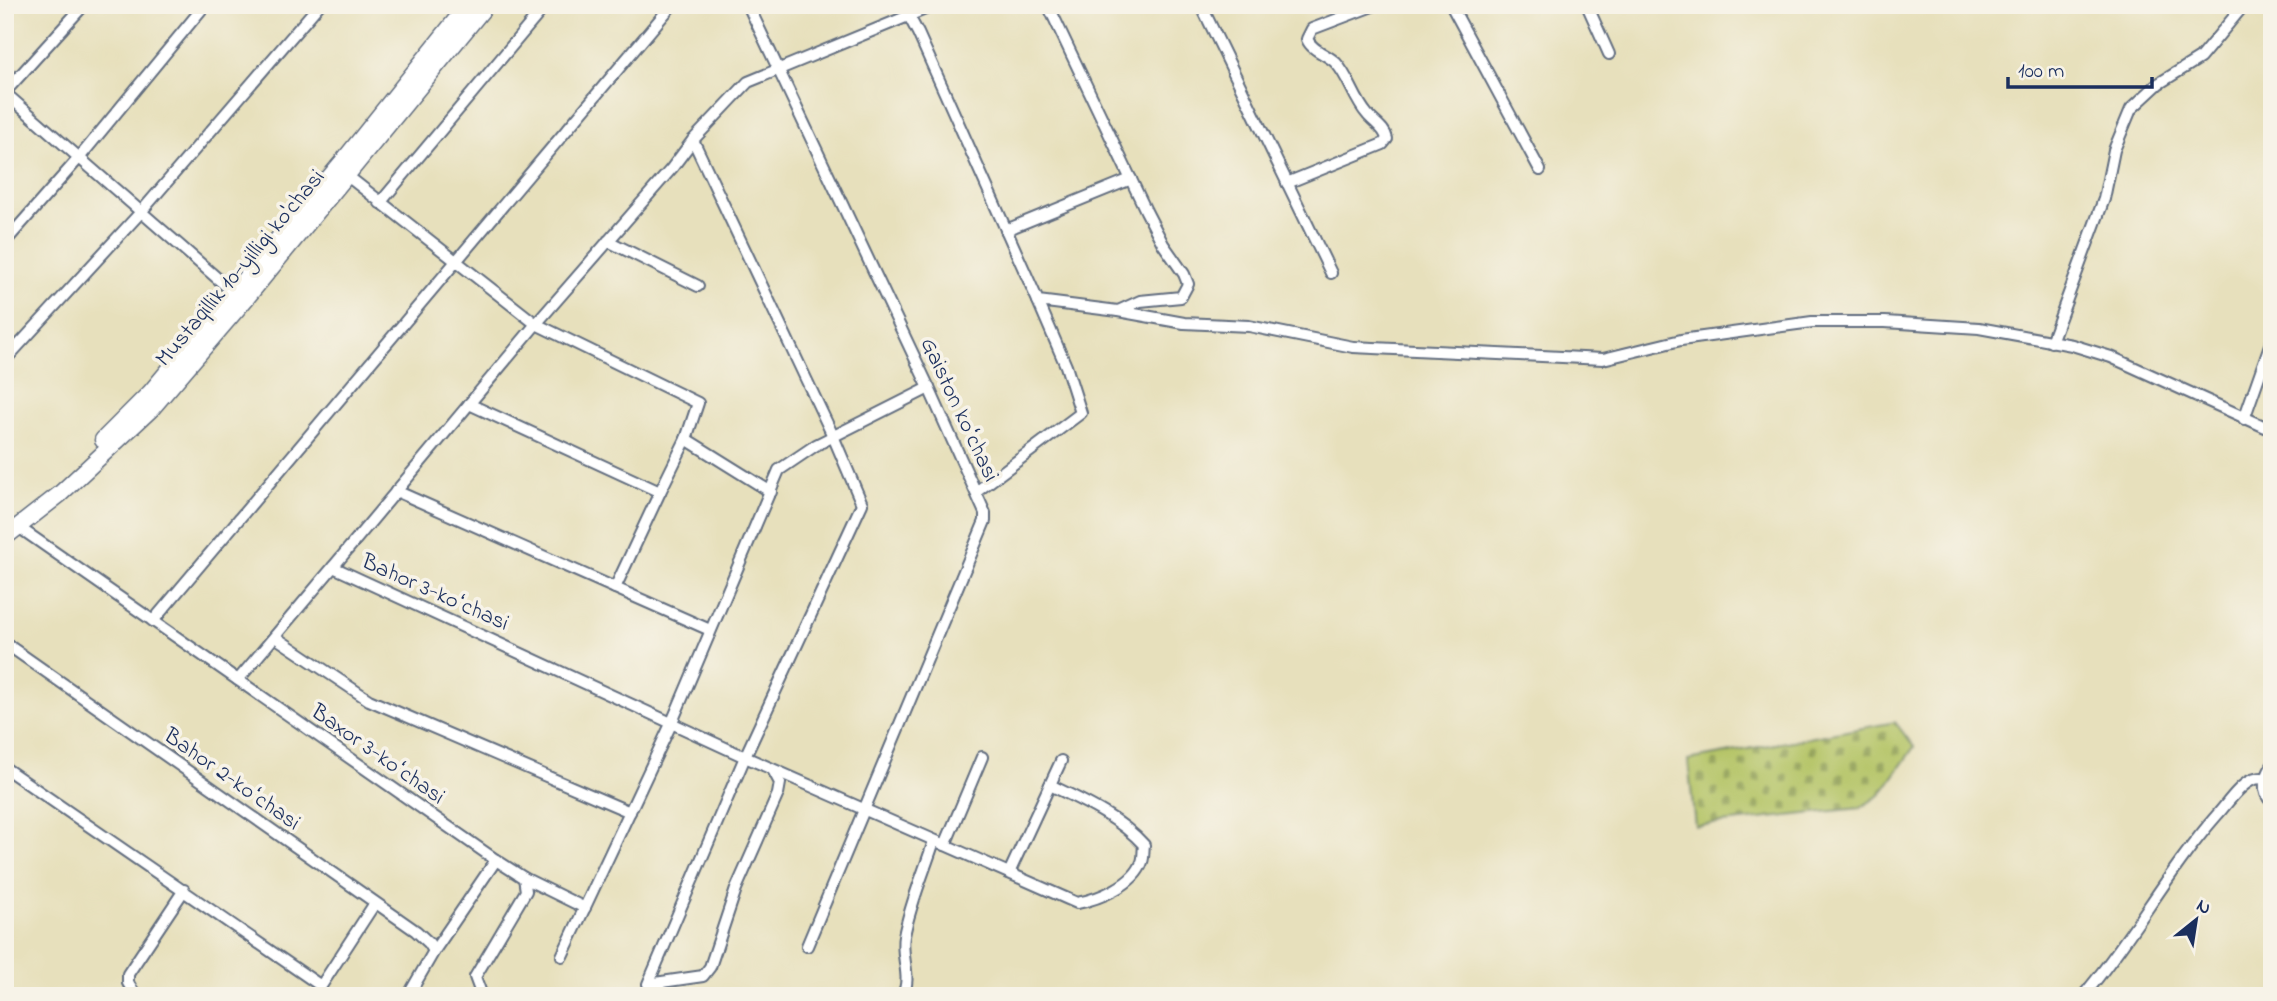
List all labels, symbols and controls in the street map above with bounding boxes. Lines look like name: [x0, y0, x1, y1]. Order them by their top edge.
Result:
scale bar: [2008, 46, 2151, 90]
text: 100 m: [2018, 57, 2064, 87]
street label: Mustaqillik 10-yilligi ko'chasi: [148, 163, 335, 376]
street label: Gaiston koʻchasi: [911, 332, 1007, 488]
street label: Bahor 3-koʻchasi: [355, 546, 514, 641]
street label: Baxor 3-koʻchasi: [303, 696, 451, 814]
street label: Bahor 2-koʻchasi: [156, 720, 307, 840]
north arrow: [2162, 886, 2232, 956]
text: N: [2191, 893, 2216, 922]

